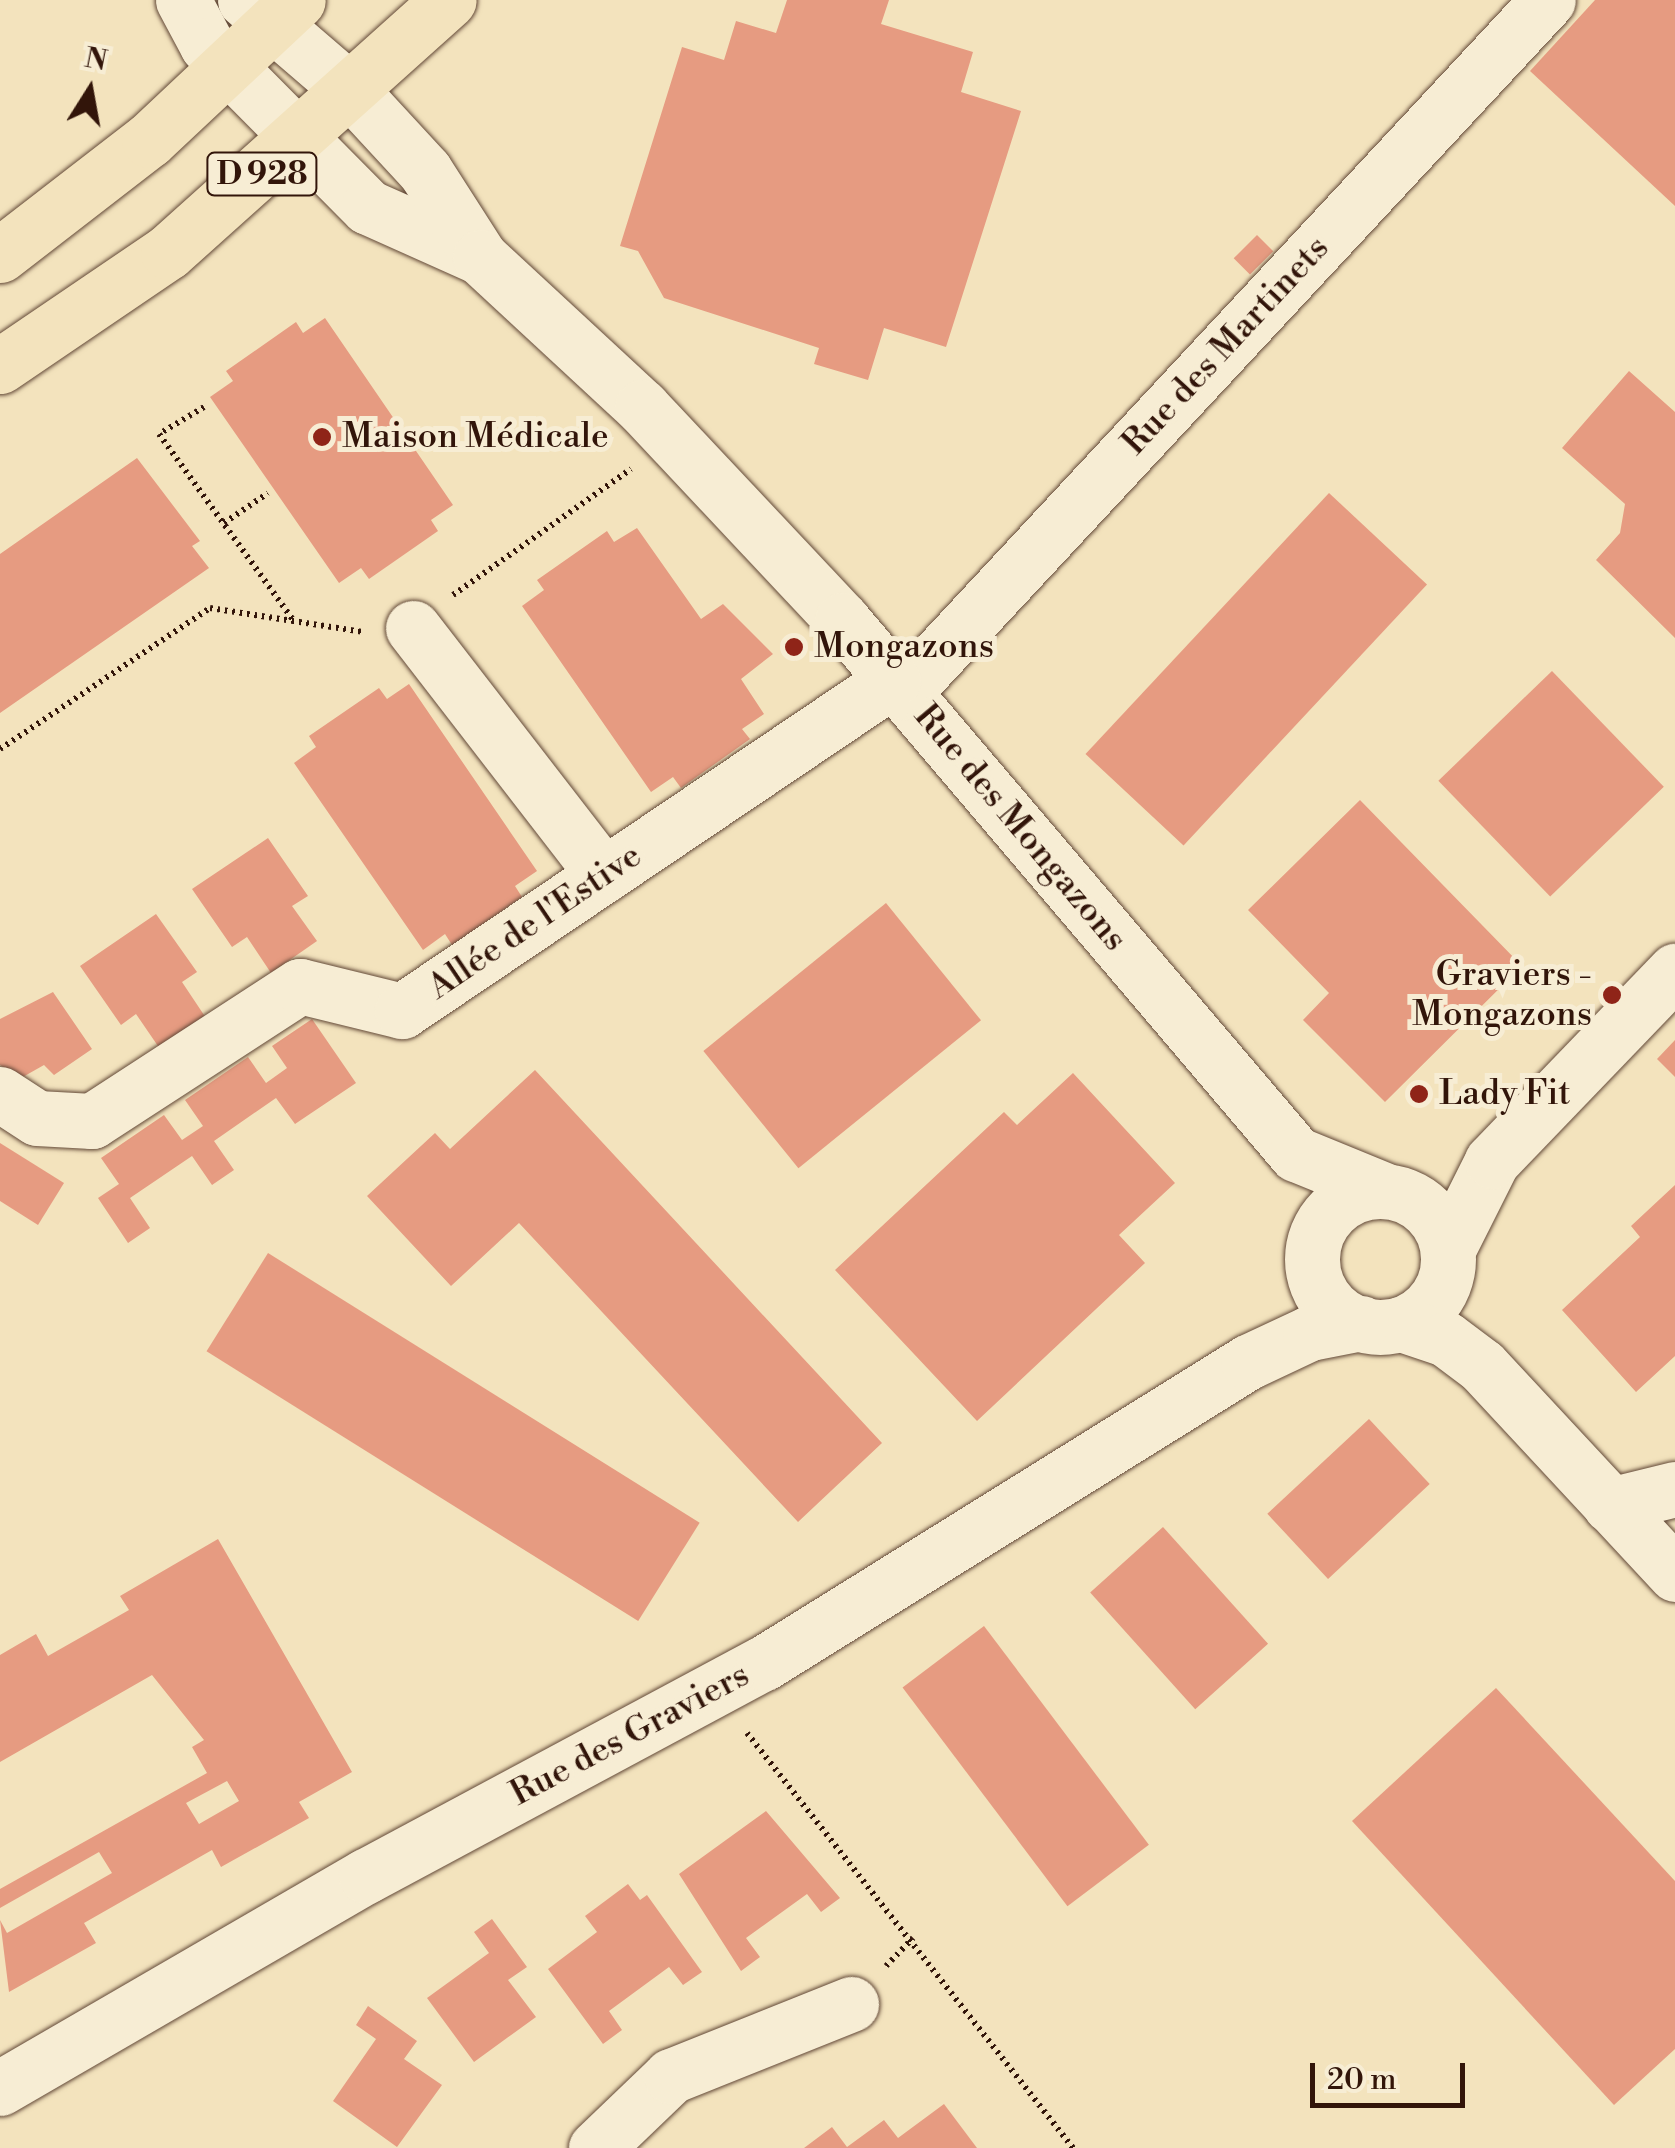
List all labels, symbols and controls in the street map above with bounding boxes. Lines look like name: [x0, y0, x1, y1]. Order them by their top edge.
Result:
north arrow: [40, 40, 140, 140]
text: N: [82, 41, 110, 79]
road number: D 928: [204, 147, 320, 201]
street label: Rue des Martinets: [1114, 228, 1338, 464]
place label: Maison Médicale: [342, 416, 609, 458]
marker: Maison Médicale: [311, 426, 333, 448]
place label: Mongazons: [814, 626, 994, 668]
marker: Mongazons: [783, 636, 805, 658]
street label: Rue des Mongazons: [905, 696, 1135, 960]
street label: Allée de l'Estive: [420, 835, 650, 1009]
place label: Graviers - Mongazons: [1412, 954, 1592, 1036]
marker: Graviers - Mongazons: [1601, 984, 1623, 1006]
place label: Lady Fit: [1439, 1073, 1571, 1115]
marker: Lady Fit: [1408, 1083, 1430, 1105]
street label: Rue des Graviers: [503, 1654, 757, 1816]
scale bar: [1315, 2043, 1470, 2105]
text: 20 m: [1327, 2061, 1396, 2099]

